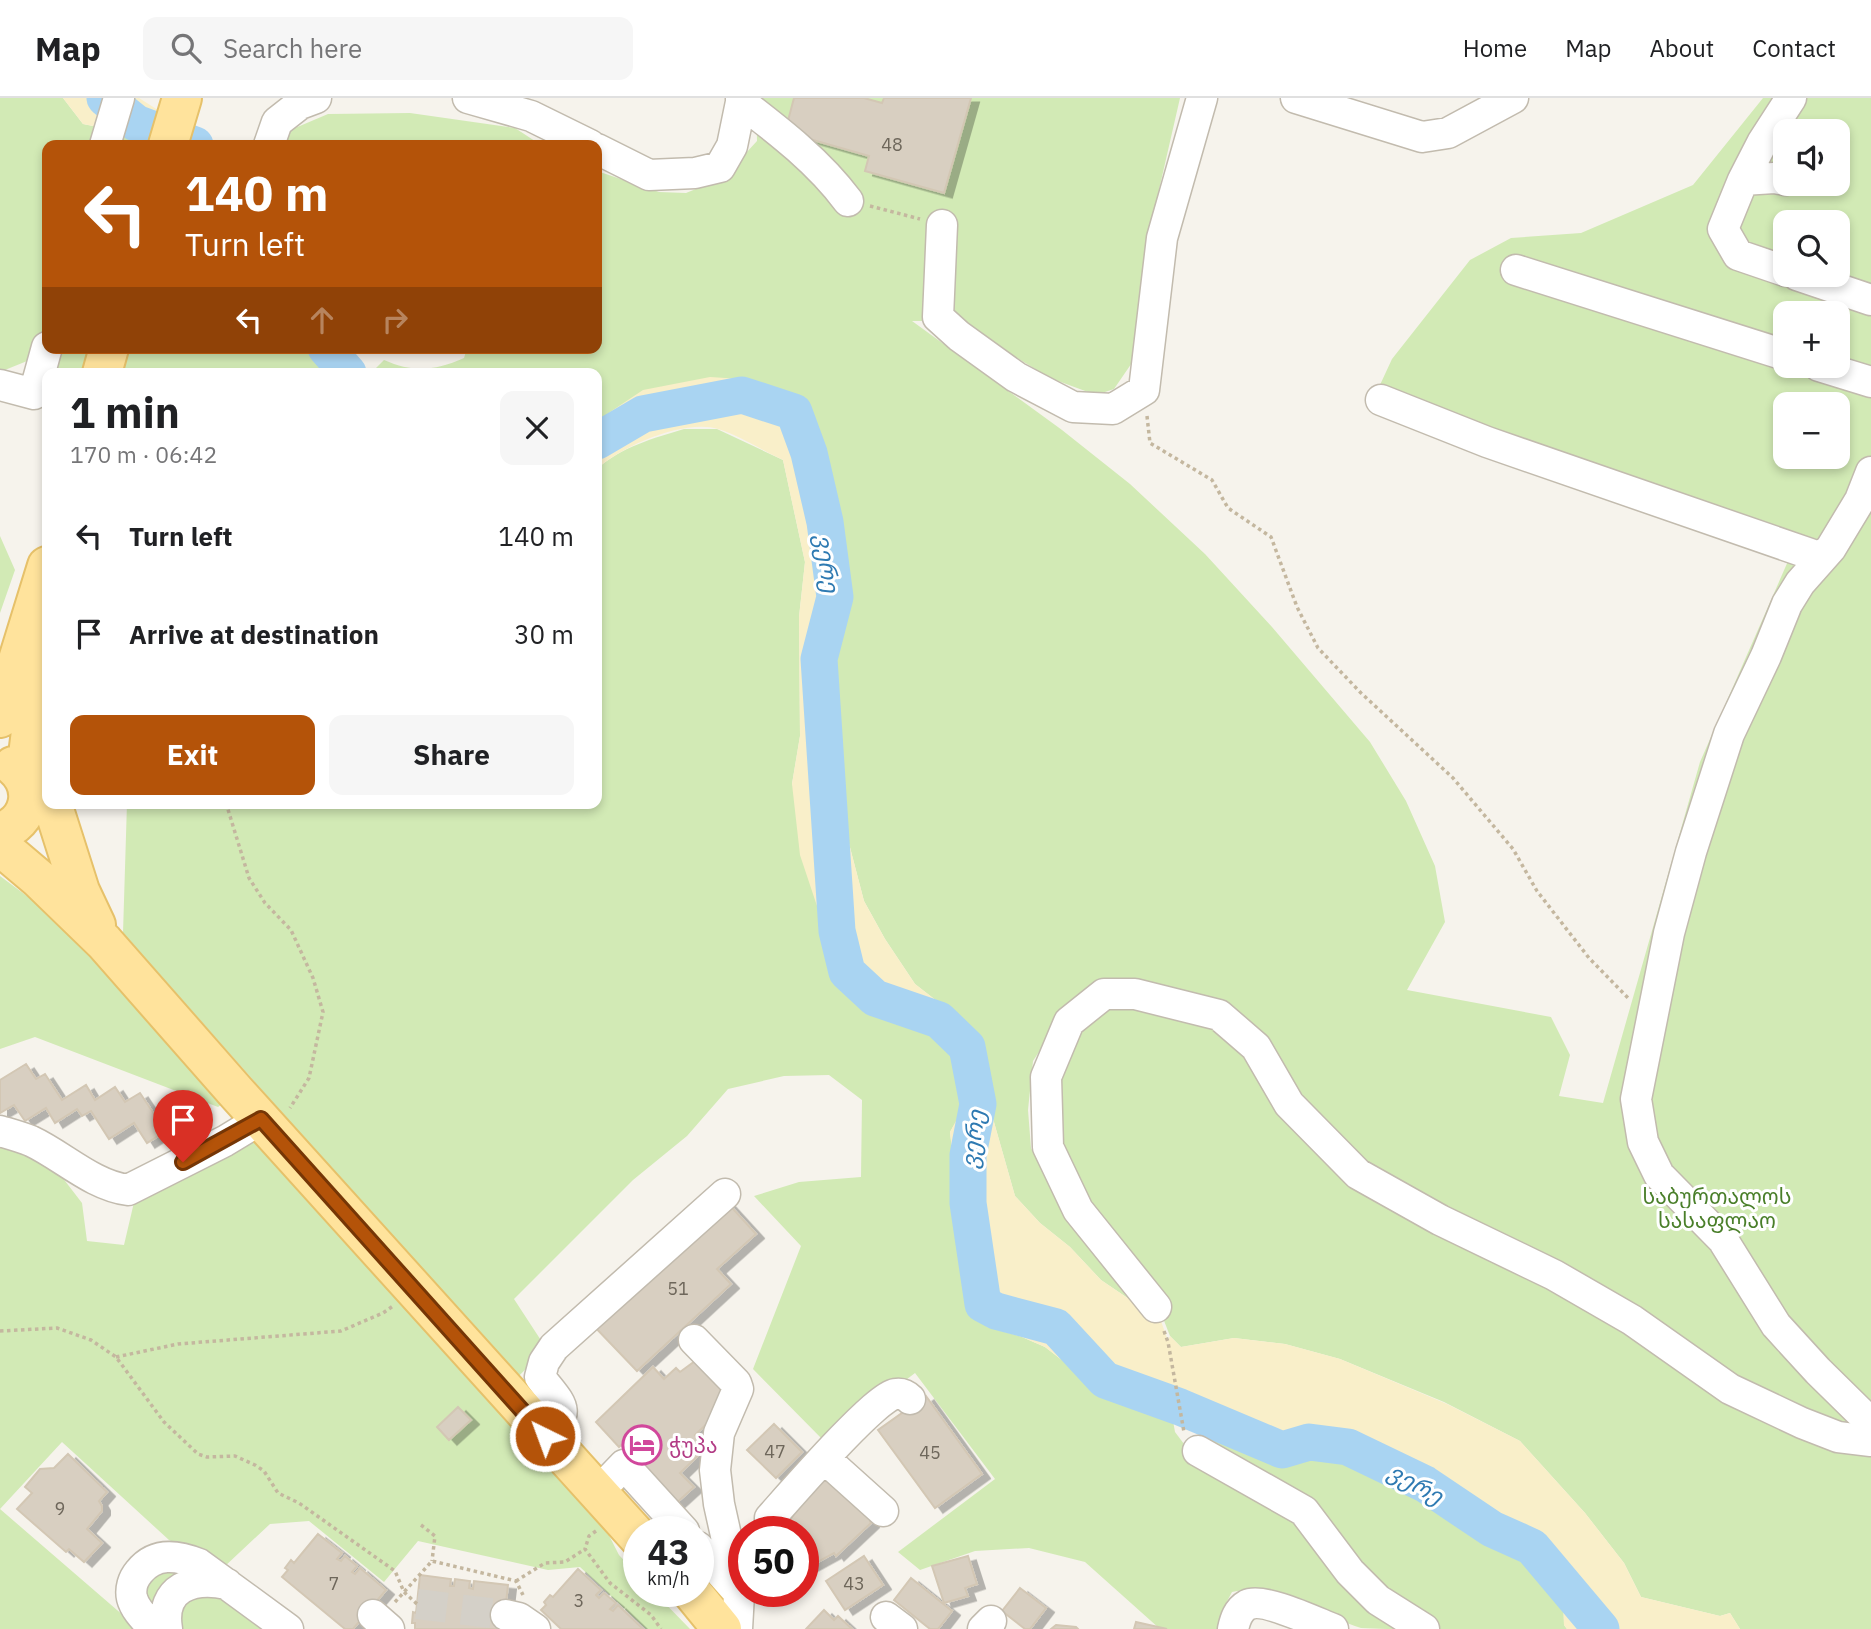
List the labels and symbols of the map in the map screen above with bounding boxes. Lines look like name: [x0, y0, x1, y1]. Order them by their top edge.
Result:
house number: 48: [881, 133, 903, 156]
water label: ვერე: [809, 532, 847, 596]
pin: [153, 1090, 213, 1162]
water label: ვერე: [954, 1107, 991, 1170]
park label: საბურთალოს სასაფლაო: [1643, 1182, 1791, 1234]
house number: 51: [667, 1277, 689, 1300]
position arrow: [508, 1399, 582, 1473]
hotel icon: ჭუპა: [621, 1424, 663, 1466]
place label: ჭუპა: [669, 1431, 717, 1459]
house number: 47: [764, 1440, 786, 1463]
house number: 45: [919, 1441, 941, 1464]
water label: ვერე: [1383, 1456, 1450, 1511]
house number: 9: [55, 1497, 65, 1520]
speed limit sign: 50: [728, 1516, 819, 1607]
house number: 7: [329, 1572, 339, 1595]
house number: 43: [843, 1572, 865, 1595]
house number: 3: [574, 1589, 584, 1612]

